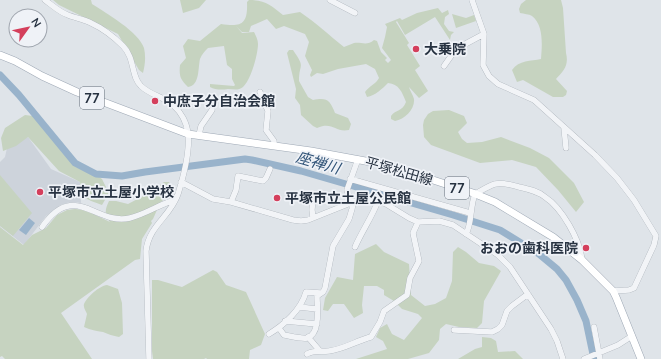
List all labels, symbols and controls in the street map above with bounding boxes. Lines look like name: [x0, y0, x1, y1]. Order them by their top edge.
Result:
north arrow: [8, 8, 48, 48]
text: N: [28, 15, 45, 30]
place label: 大乗院: [424, 40, 466, 58]
marker: 大乗院: [411, 44, 421, 54]
road number: 77: [80, 87, 104, 109]
place label: 中庶子分自治会館: [163, 92, 275, 110]
marker: 中庶子分自治会館: [150, 96, 160, 106]
water label: 座禅川: [294, 147, 344, 178]
street label: 平塚松田線: [363, 153, 435, 189]
road number: 77: [445, 177, 469, 199]
place label: 平塚市立土屋小学校: [48, 183, 174, 201]
marker: 平塚市立土屋小学校: [35, 187, 45, 197]
place label: 平塚市立土屋公民館: [285, 189, 411, 207]
marker: 平塚市立土屋公民館: [272, 193, 282, 203]
place label: おおの歯科医院: [480, 239, 578, 257]
marker: おおの歯科医院: [581, 243, 591, 253]

